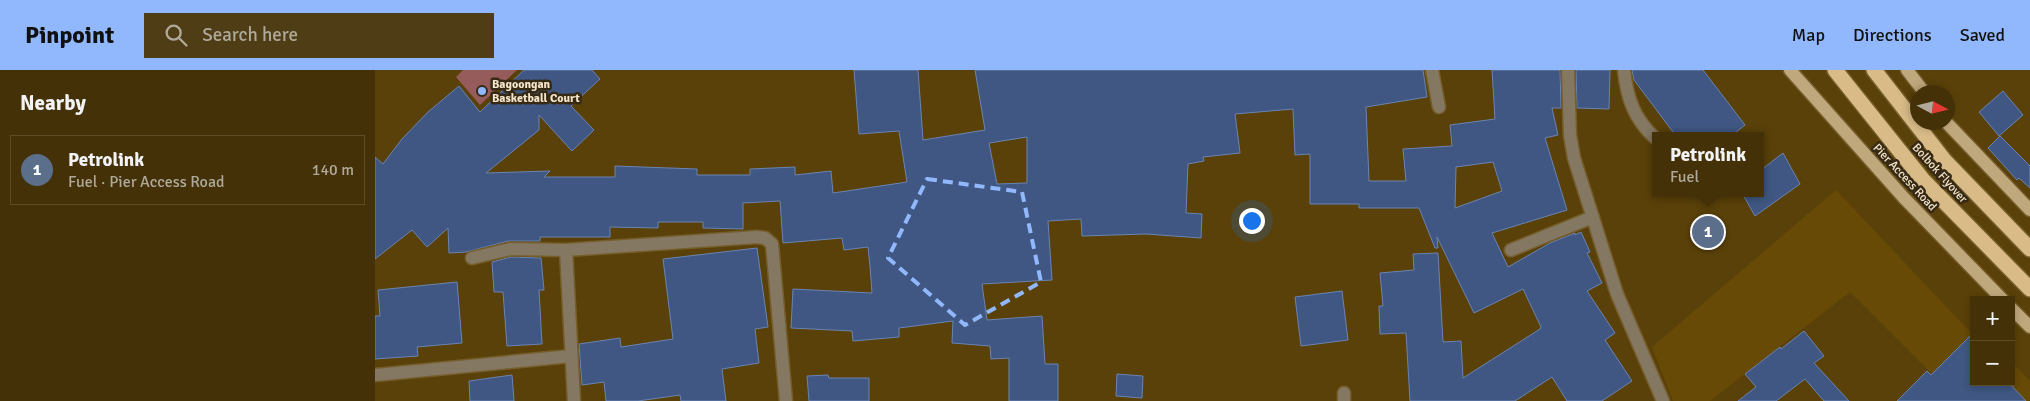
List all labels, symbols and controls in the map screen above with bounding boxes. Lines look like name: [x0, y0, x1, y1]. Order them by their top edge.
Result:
search box: [144, 13, 494, 58]
text: Pinpoint: [25, 20, 114, 50]
icon: search: [162, 21, 190, 49]
text: Search here: [202, 23, 298, 47]
text: Map: [1792, 24, 1825, 46]
text: Directions: [1853, 24, 1932, 46]
text: Saved: [1960, 24, 2005, 46]
place label: Bagoongan Basketball Court: [492, 77, 580, 106]
marker: Bagoongan Basketball Court: [476, 85, 488, 97]
north arrow: [1910, 85, 1955, 130]
text: Nearby: [20, 90, 86, 116]
popup: [1652, 132, 1764, 197]
street label: Bolbok Flyover: [1909, 140, 1971, 207]
street label: Pier Access Road: [1870, 141, 1940, 214]
text: Petrolink: [1670, 143, 1746, 167]
text: Petrolink: [68, 148, 144, 172]
text: 1: [33, 160, 41, 180]
text: 140 m: [312, 160, 354, 180]
text: Fuel: [1670, 167, 1699, 187]
text: Fuel · Pier Access Road: [68, 172, 224, 192]
your location: [1239, 208, 1265, 234]
pin: 1: [1692, 213, 1724, 251]
map controls: [1970, 296, 2015, 386]
button: +: [1970, 296, 2015, 341]
button: −: [1970, 341, 2015, 386]

